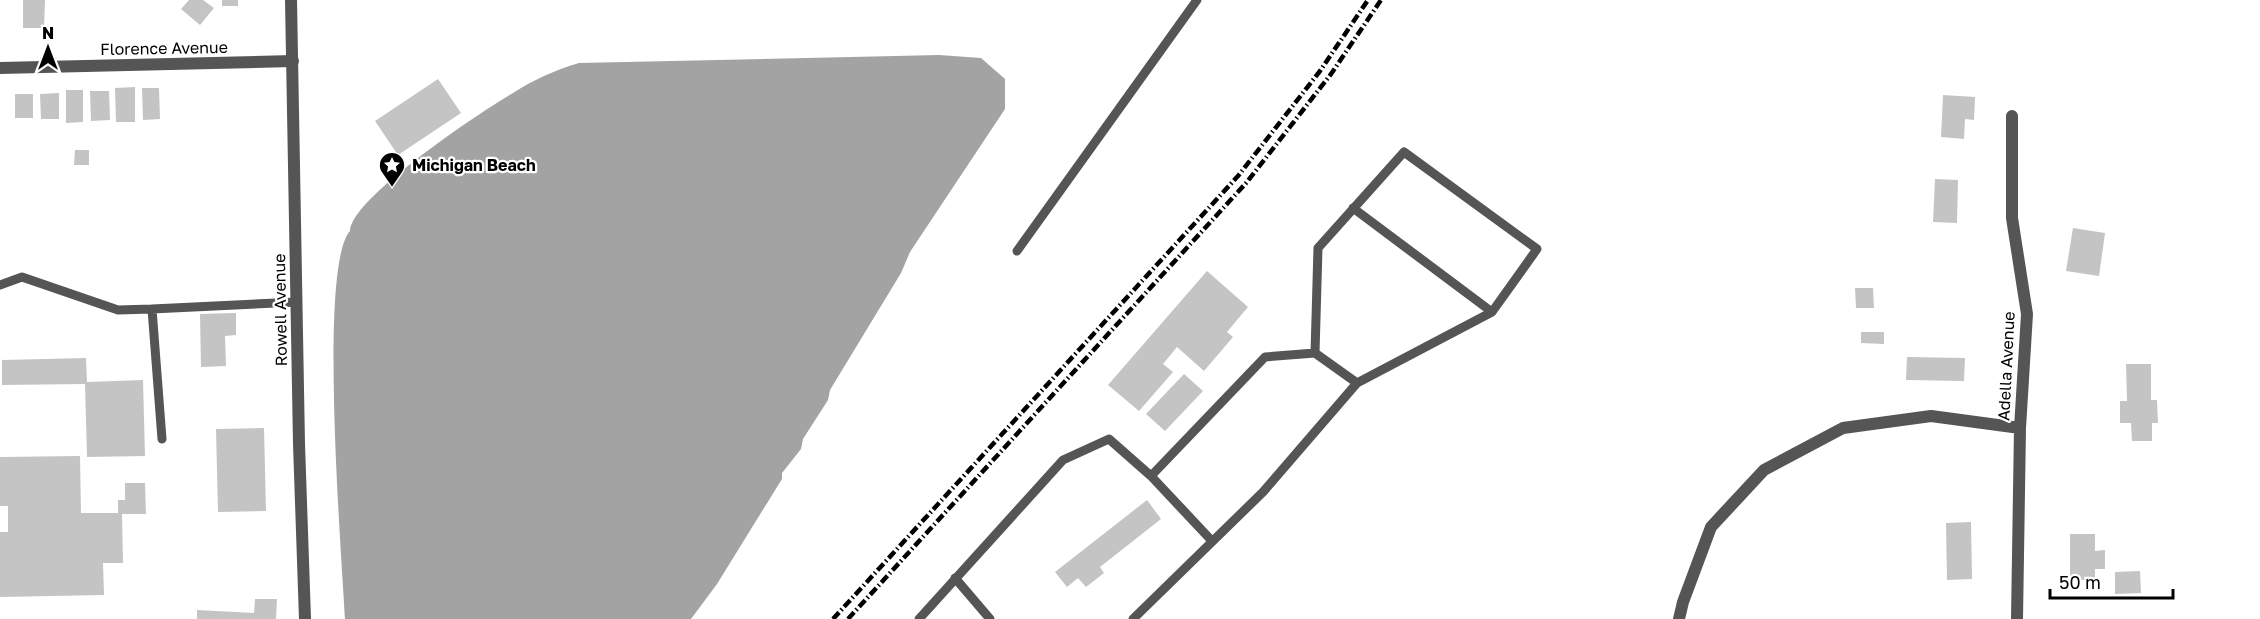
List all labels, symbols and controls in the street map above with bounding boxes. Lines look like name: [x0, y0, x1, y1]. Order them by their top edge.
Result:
north arrow: [18, 18, 78, 78]
text: N: [42, 23, 54, 43]
street label: Florence Avenue: [100, 37, 228, 59]
place icon: Michigan Beach: [377, 150, 407, 188]
place label: Michigan Beach: [412, 155, 536, 175]
street label: Rowell Avenue: [269, 253, 291, 367]
street label: Adella Avenue: [1993, 311, 2019, 421]
scale bar: [2050, 562, 2173, 600]
text: 50 m: [2059, 571, 2101, 593]

